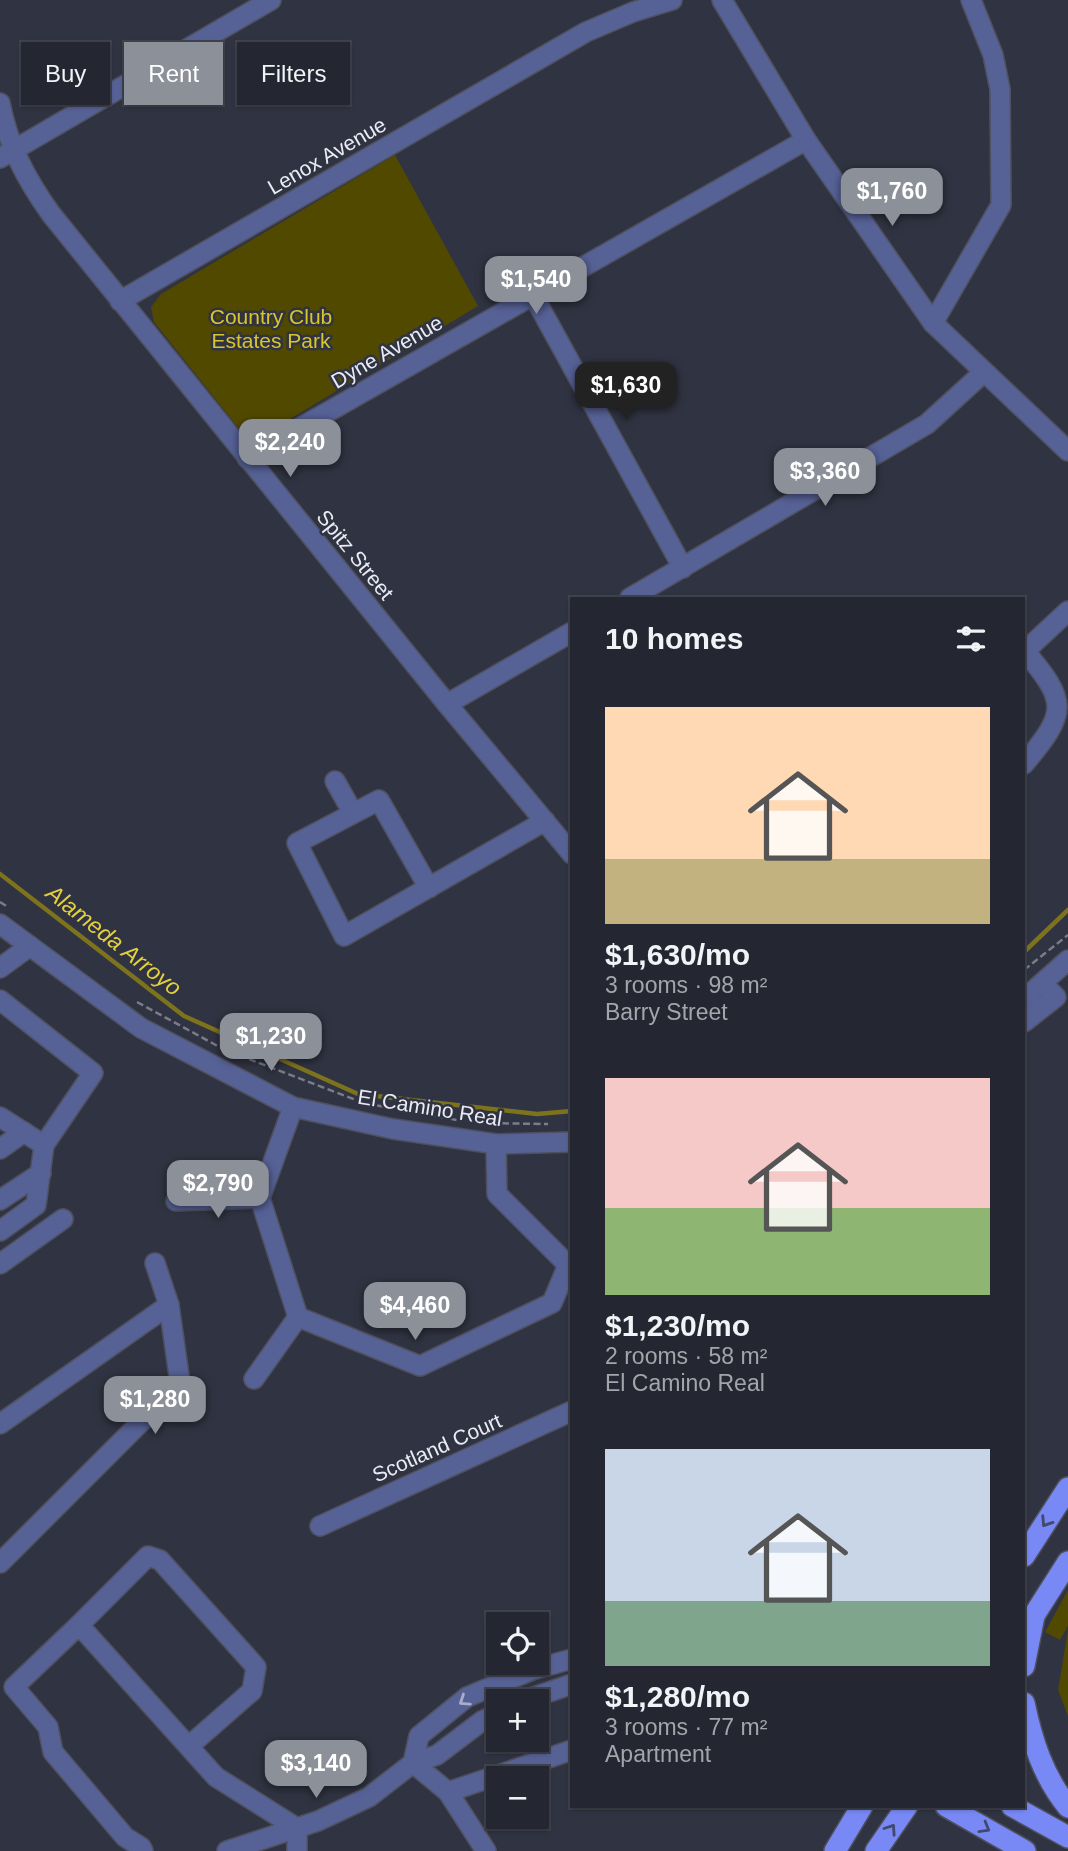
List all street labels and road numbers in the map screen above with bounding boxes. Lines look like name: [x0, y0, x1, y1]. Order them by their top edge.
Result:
street label: Lenox Avenue: [264, 112, 390, 199]
street label: Dyne Avenue: [327, 310, 446, 393]
street label: Spitz Street: [312, 505, 399, 604]
street label: El Camino Real: [356, 1085, 504, 1130]
street label: Scotland Court: [369, 1409, 505, 1486]

